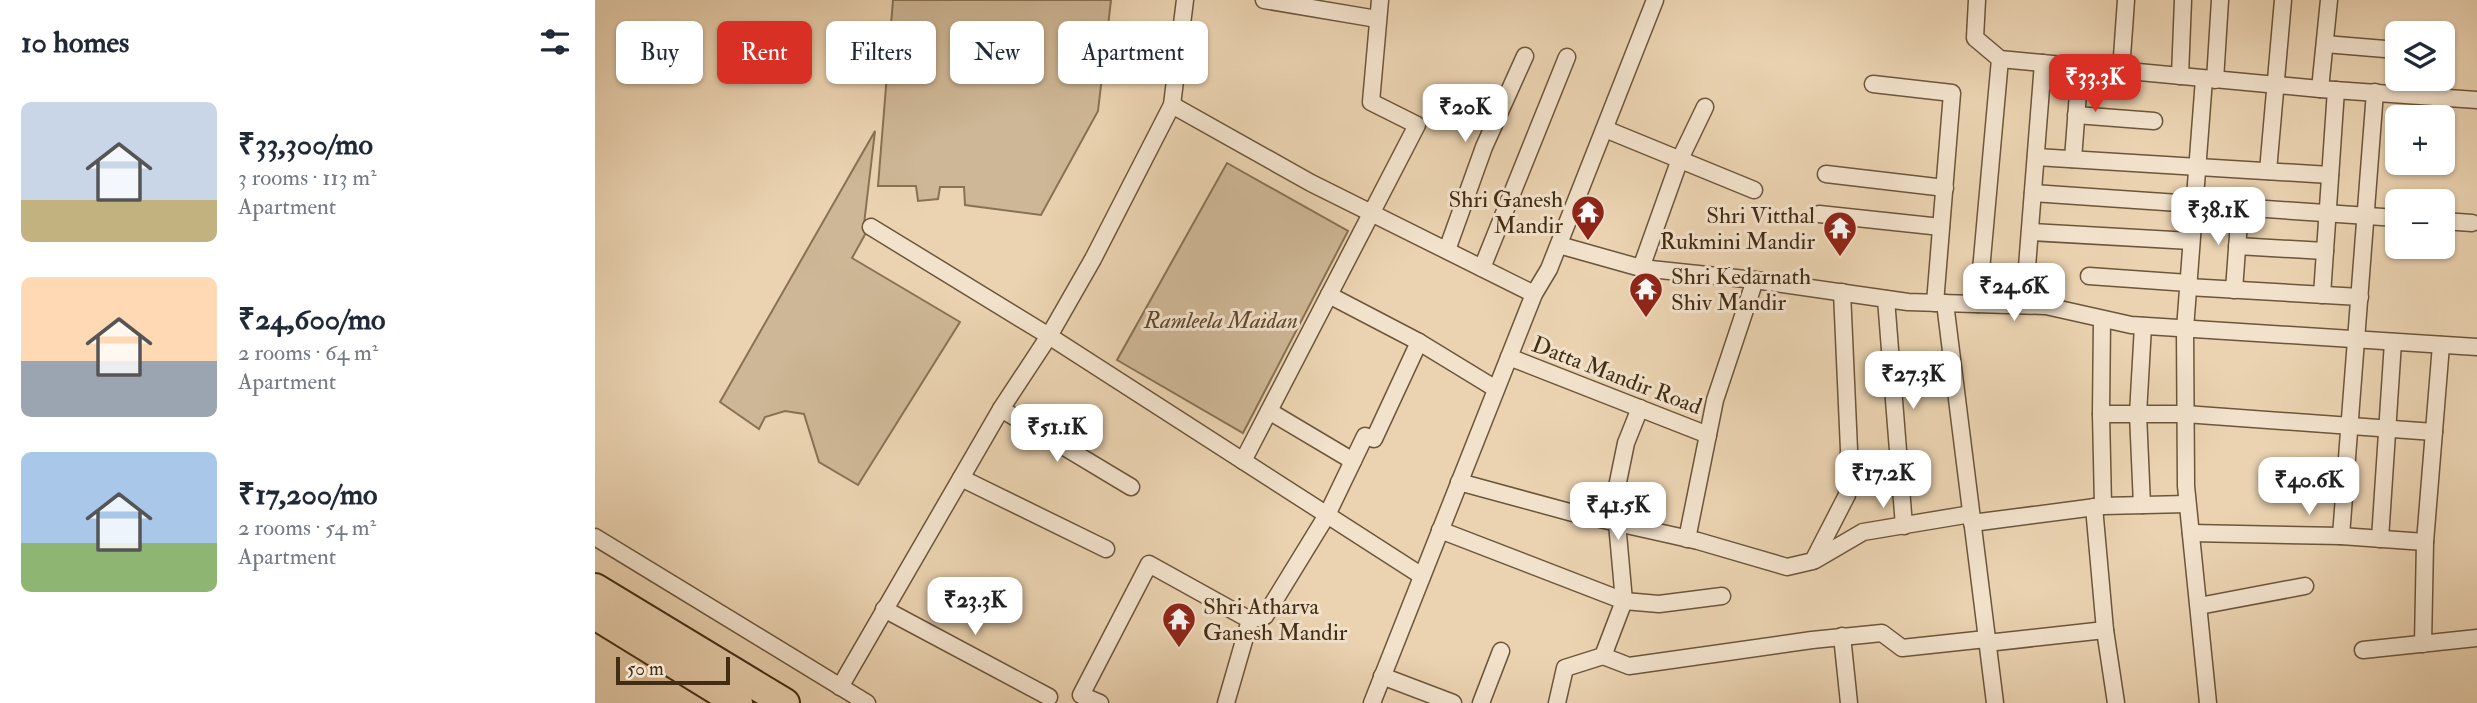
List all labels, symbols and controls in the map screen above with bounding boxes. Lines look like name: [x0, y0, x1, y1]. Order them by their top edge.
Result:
chip: Buy: [616, 21, 703, 84]
chip: Rent: [717, 21, 812, 84]
chip: Filters: [826, 21, 936, 84]
chip: New: [950, 21, 1044, 84]
chip: Apartment: [1058, 21, 1208, 84]
map controls: [2385, 21, 2455, 259]
button: layers: [2385, 21, 2455, 91]
icon: filters: [536, 23, 574, 61]
text: 10 homes: [21, 24, 129, 61]
pin: ₹33.3K: [2038, 54, 2152, 114]
text: ₹33.3K: [2065, 62, 2125, 91]
pin: ₹20K: [1424, 85, 1506, 144]
text: ₹20K: [1439, 92, 1491, 121]
button: +: [2385, 105, 2455, 175]
text: ₹33,300/mo: [238, 126, 373, 163]
icon: home: [77, 130, 161, 214]
text: 3 rooms · 113 m²: [238, 163, 377, 192]
place label: Shri Ganesh Mandir: [1448, 185, 1563, 240]
pin: ₹38.1K: [2161, 188, 2275, 247]
button: −: [2385, 189, 2455, 259]
text: Apartment: [238, 192, 336, 221]
temple icon: Shri Ganesh Mandir: [1569, 193, 1607, 242]
text: ₹38.1K: [2187, 195, 2249, 224]
place label: Shri Vitthal Rukmini Mandir: [1660, 201, 1815, 256]
temple icon: Shri Vitthal Rukmini Mandir: [1821, 209, 1859, 258]
place label: Shri Kedarnath Shiv Mandir: [1671, 262, 1811, 317]
pin: ₹24.6K: [1957, 264, 2071, 323]
temple icon: Shri Kedarnath Shiv Mandir: [1627, 270, 1665, 319]
text: ₹24.6K: [1979, 271, 2049, 300]
text: ₹24,600/mo: [238, 301, 386, 338]
icon: home: [77, 305, 161, 389]
park label: Ramleela Maidan: [1143, 306, 1298, 335]
street label: Datta Mandir Road: [1528, 330, 1706, 421]
text: 2 rooms · 64 m²: [238, 338, 378, 367]
pin: ₹27.3K: [1856, 352, 1970, 411]
text: ₹27.3K: [1881, 359, 1945, 388]
text: Apartment: [238, 367, 336, 396]
pin: ₹51.1K: [1000, 405, 1114, 464]
text: ₹51.1K: [1027, 412, 1087, 441]
pin: ₹17.2K: [1826, 450, 1940, 510]
text: ₹17.2K: [1851, 458, 1915, 487]
pin: ₹40.6K: [2252, 458, 2366, 517]
text: ₹40.6K: [2274, 465, 2344, 494]
text: ₹17,200/mo: [238, 476, 378, 513]
icon: home: [77, 480, 161, 564]
pin: ₹41.5K: [1561, 482, 1675, 542]
text: ₹41.5K: [1586, 490, 1650, 519]
text: 2 rooms · 54 m²: [238, 513, 376, 542]
text: Apartment: [238, 542, 336, 571]
pin: ₹23.3K: [918, 578, 1032, 637]
text: ₹23.3K: [943, 585, 1007, 614]
place label: Shri Atharva Ganesh Mandir: [1203, 592, 1348, 647]
temple icon: Shri Atharva Ganesh Mandir: [1160, 600, 1198, 649]
scale bar: [616, 654, 730, 686]
text: 50 m: [627, 657, 664, 681]

